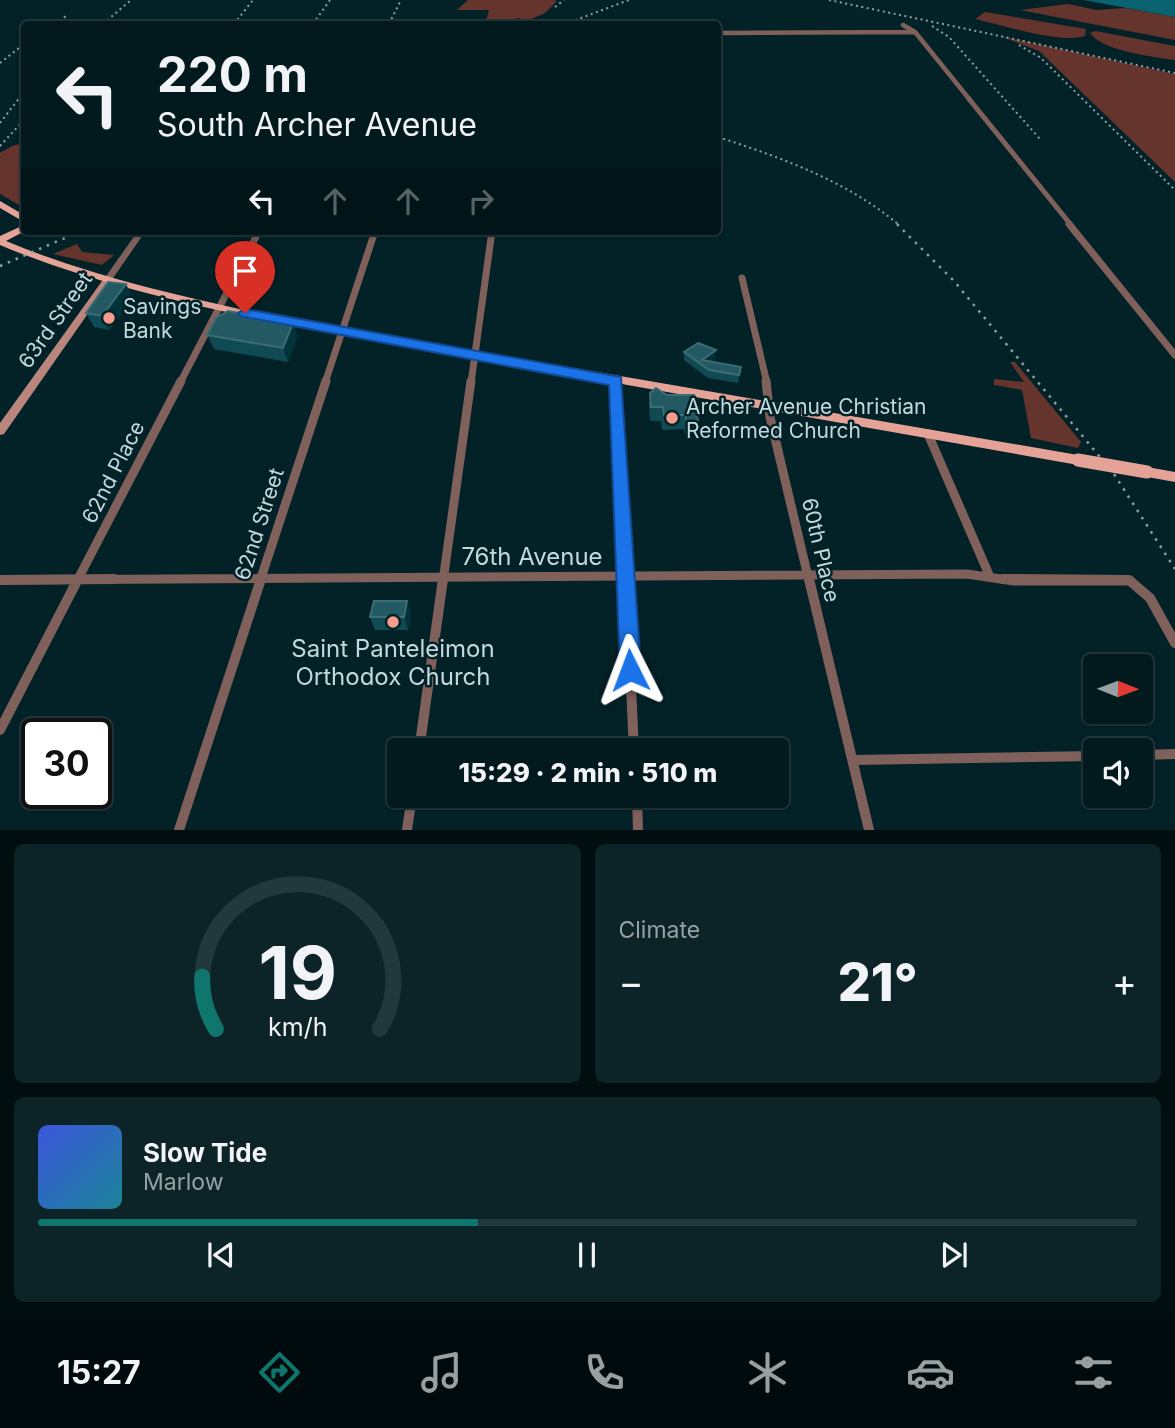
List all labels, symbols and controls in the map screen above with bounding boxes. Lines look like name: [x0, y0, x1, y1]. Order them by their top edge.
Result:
text: 220 m: [157, 45, 308, 104]
icon: left: [42, 49, 133, 140]
text: South Archer Avenue: [157, 105, 477, 144]
icon: left: [243, 182, 281, 220]
icon: ahead: [316, 182, 354, 220]
icon: ahead: [389, 182, 427, 220]
icon: right: [462, 182, 500, 220]
pin: [215, 241, 275, 313]
icon: arrive: [226, 252, 264, 290]
street label: 63rd Street: [13, 267, 97, 373]
place label: Savings Bank: [123, 294, 201, 343]
marker: Savings Bank: [101, 310, 117, 326]
place label: Archer Avenue Christian Reformed Church: [686, 394, 927, 443]
marker: Archer Avenue Christian Reformed Church: [664, 410, 680, 426]
street label: 62nd Place: [77, 417, 149, 527]
street label: 62nd Street: [229, 465, 289, 583]
street label: 60th Place: [797, 495, 845, 605]
street label: 76th Avenue: [461, 542, 603, 571]
marker: Saint Panteleimon Orthodox Church: [385, 614, 401, 630]
position arrow: [593, 633, 667, 707]
place label: Saint Panteleimon Orthodox Church: [291, 634, 495, 691]
north arrow: [1083, 654, 1153, 724]
map controls: [1083, 654, 1153, 808]
speed limit sign: 30: [21, 718, 112, 809]
button: sound: [1083, 738, 1153, 808]
text: 15:29 · 2 min · 510 m: [459, 757, 717, 788]
text: Climate: [619, 916, 700, 944]
text: 19: [258, 929, 337, 1018]
text: 21°: [838, 951, 918, 1014]
text: −: [619, 959, 644, 1005]
text: +: [1112, 959, 1137, 1005]
text: km/h: [268, 1012, 327, 1042]
text: Slow Tide: [143, 1137, 267, 1168]
text: Marlow: [143, 1168, 223, 1196]
icon: previous: [202, 1236, 240, 1274]
icon: pause: [568, 1236, 606, 1274]
icon: next: [935, 1236, 973, 1274]
icon: directions: [255, 1348, 304, 1397]
icon: music: [417, 1348, 466, 1397]
icon: phone: [580, 1348, 629, 1397]
icon: climate: [743, 1348, 792, 1397]
icon: car: [906, 1348, 955, 1397]
icon: filters: [1069, 1348, 1118, 1397]
text: 15:27: [57, 1353, 141, 1392]

